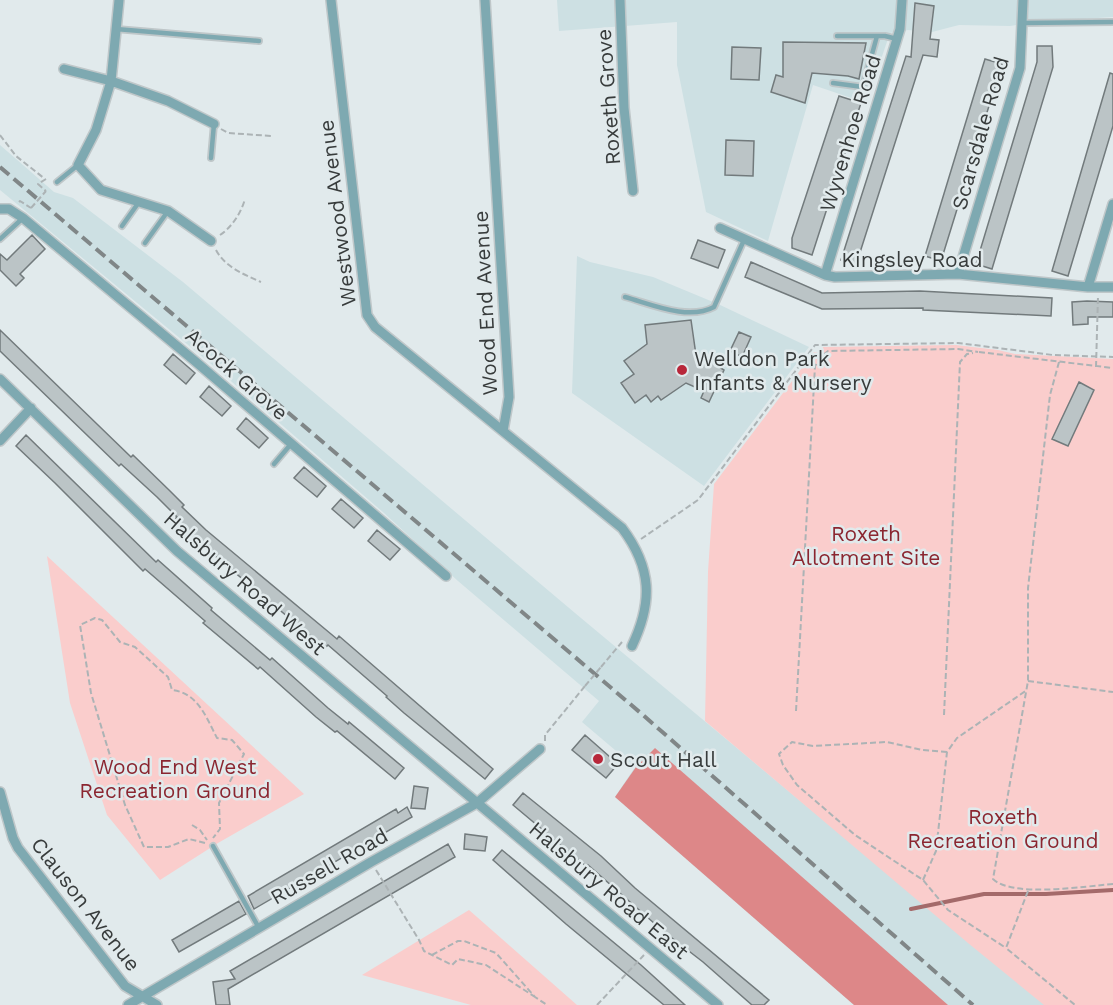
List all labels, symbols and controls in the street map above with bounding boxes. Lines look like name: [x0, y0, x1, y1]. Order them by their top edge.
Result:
street label: Roxeth Grove: [591, 28, 625, 166]
street label: Wyvenhoe Road: [814, 51, 886, 215]
street label: Scarsdale Road: [946, 53, 1014, 213]
street label: Westwood Avenue: [313, 118, 361, 308]
street label: Wood End Avenue: [468, 210, 502, 396]
street label: Kingsley Road: [841, 247, 983, 272]
street label: Acock Grove: [181, 323, 293, 425]
place label: Welldon Park Infants & Nursery: [694, 346, 872, 395]
marker: Welldon Park Infants & Nursery: [675, 363, 689, 377]
street label: Halsbury Road West: [159, 506, 331, 660]
park label: Roxeth Allotment Site: [792, 521, 940, 570]
place label: Scout Hall: [610, 747, 717, 772]
marker: Scout Hall: [591, 752, 605, 766]
park label: Wood End West Recreation Ground: [79, 754, 271, 803]
park label: Roxeth Recreation Ground: [907, 804, 1099, 853]
street label: Halsbury Road East: [524, 816, 694, 964]
street label: Russell Road: [266, 822, 392, 910]
street label: Clauson Avenue: [26, 832, 146, 976]

